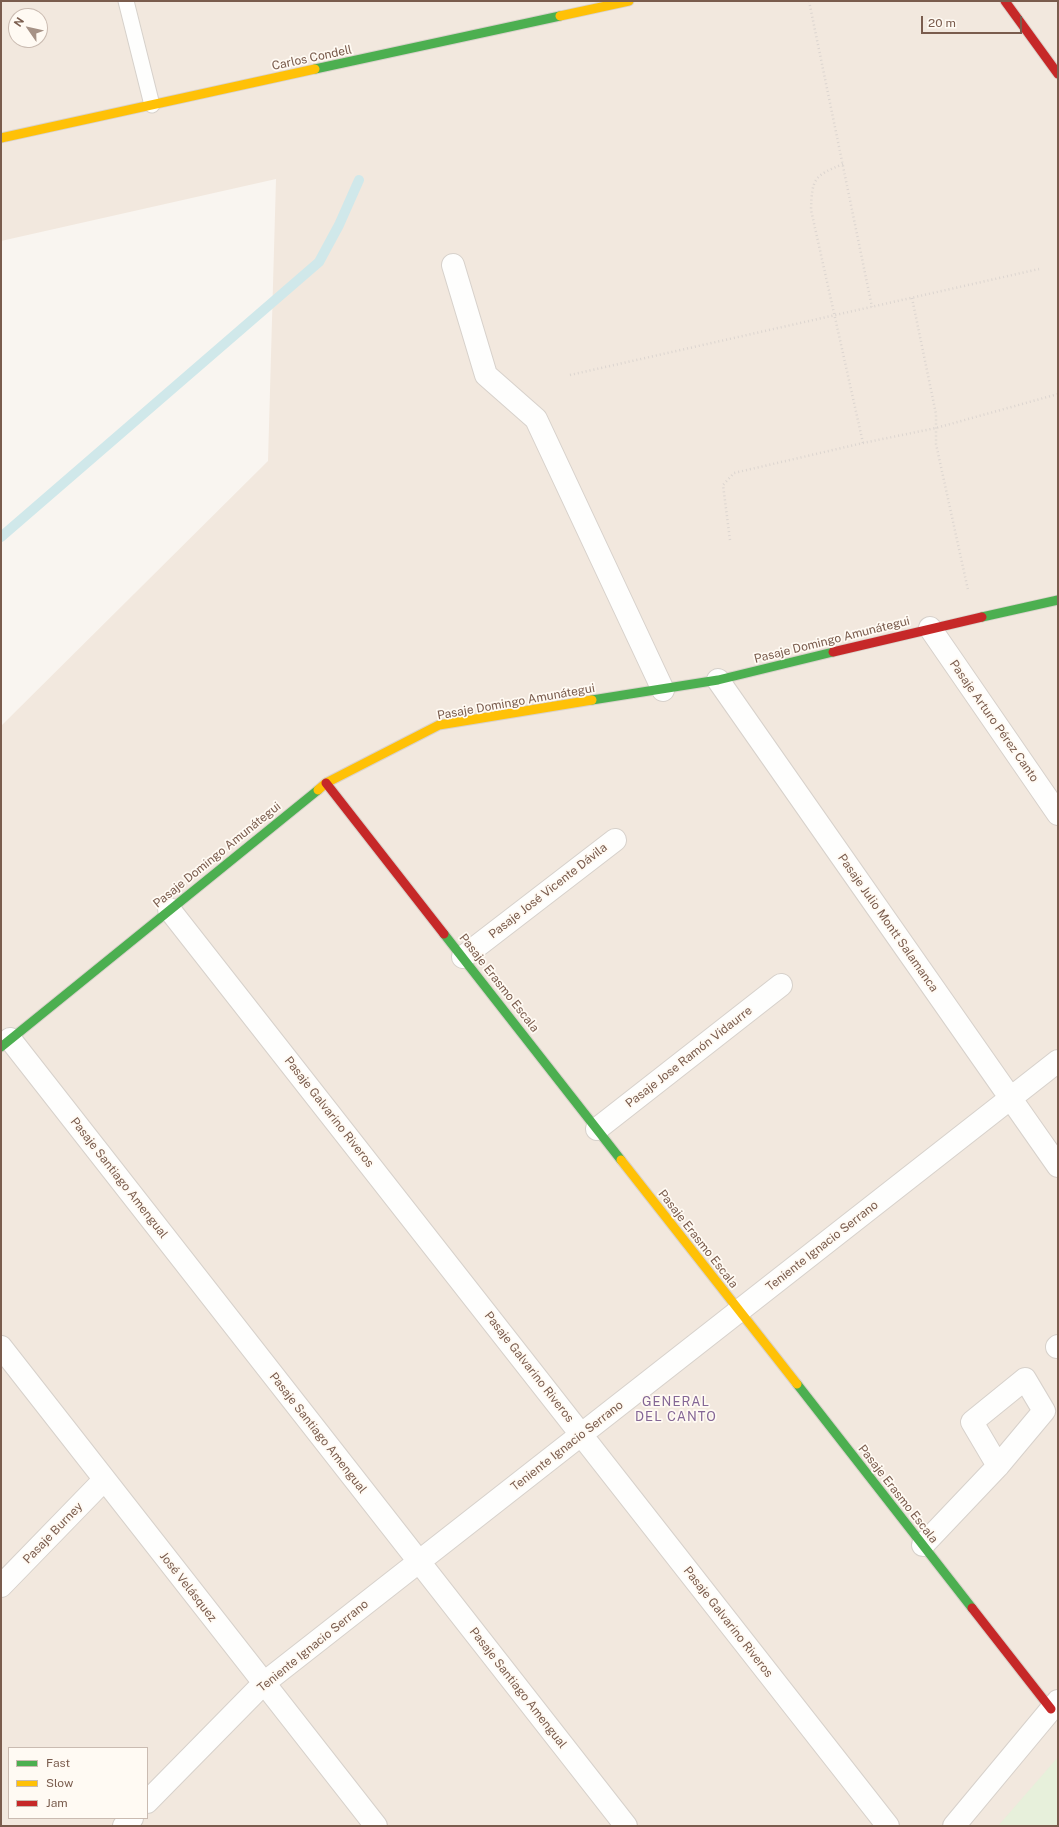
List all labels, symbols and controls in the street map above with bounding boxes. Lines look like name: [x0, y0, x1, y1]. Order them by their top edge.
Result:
north arrow: [8, 8, 48, 48]
scale bar: [923, 8, 1024, 34]
text: N: [11, 15, 26, 29]
text: 20 m: [928, 16, 956, 30]
street label: Carlos Condell: [271, 42, 353, 74]
street label: Pasaje Domingo Amunátegui: [753, 614, 911, 666]
street label: Pasaje Arturo Pérez Canto: [946, 657, 1042, 785]
street label: Pasaje Domingo Amunátegui: [436, 681, 596, 723]
street label: Pasaje Domingo Amunátegui: [150, 799, 284, 911]
street label: Pasaje José Vicente Dávila: [486, 840, 610, 942]
street label: Pasaje Julio Montt Salamanca: [835, 851, 941, 995]
street label: Pasaje Erasmo Escala: [456, 931, 542, 1035]
street label: Pasaje Jose Ramón Vidaurre: [623, 1003, 755, 1111]
street label: Pasaje Galvarino Riveros: [281, 1054, 377, 1170]
street label: Pasaje Santiago Amengual: [67, 1115, 171, 1241]
street label: Pasaje Erasmo Escala: [655, 1187, 741, 1291]
street label: Teniente Ignacio Serrano: [763, 1198, 881, 1294]
street label: Pasaje Galvarino Riveros: [481, 1309, 577, 1425]
street label: Pasaje Santiago Amengual: [266, 1370, 370, 1496]
district label: GENERAL DEL CANTO: [635, 1394, 717, 1425]
street label: Teniente Ignacio Serrano: [508, 1398, 626, 1494]
street label: Pasaje Erasmo Escala: [855, 1442, 941, 1546]
street label: Pasaje Burney: [20, 1499, 86, 1567]
street label: José Velásquez: [156, 1549, 220, 1625]
street label: Pasaje Galvarino Riveros: [680, 1564, 776, 1680]
street label: Teniente Ignacio Serrano: [255, 1597, 371, 1695]
street label: Pasaje Santiago Amengual: [466, 1625, 570, 1751]
legend: [8, 1747, 148, 1819]
text: Fast: [46, 1756, 70, 1770]
text: Slow: [46, 1776, 73, 1790]
text: Jam: [46, 1796, 68, 1810]

